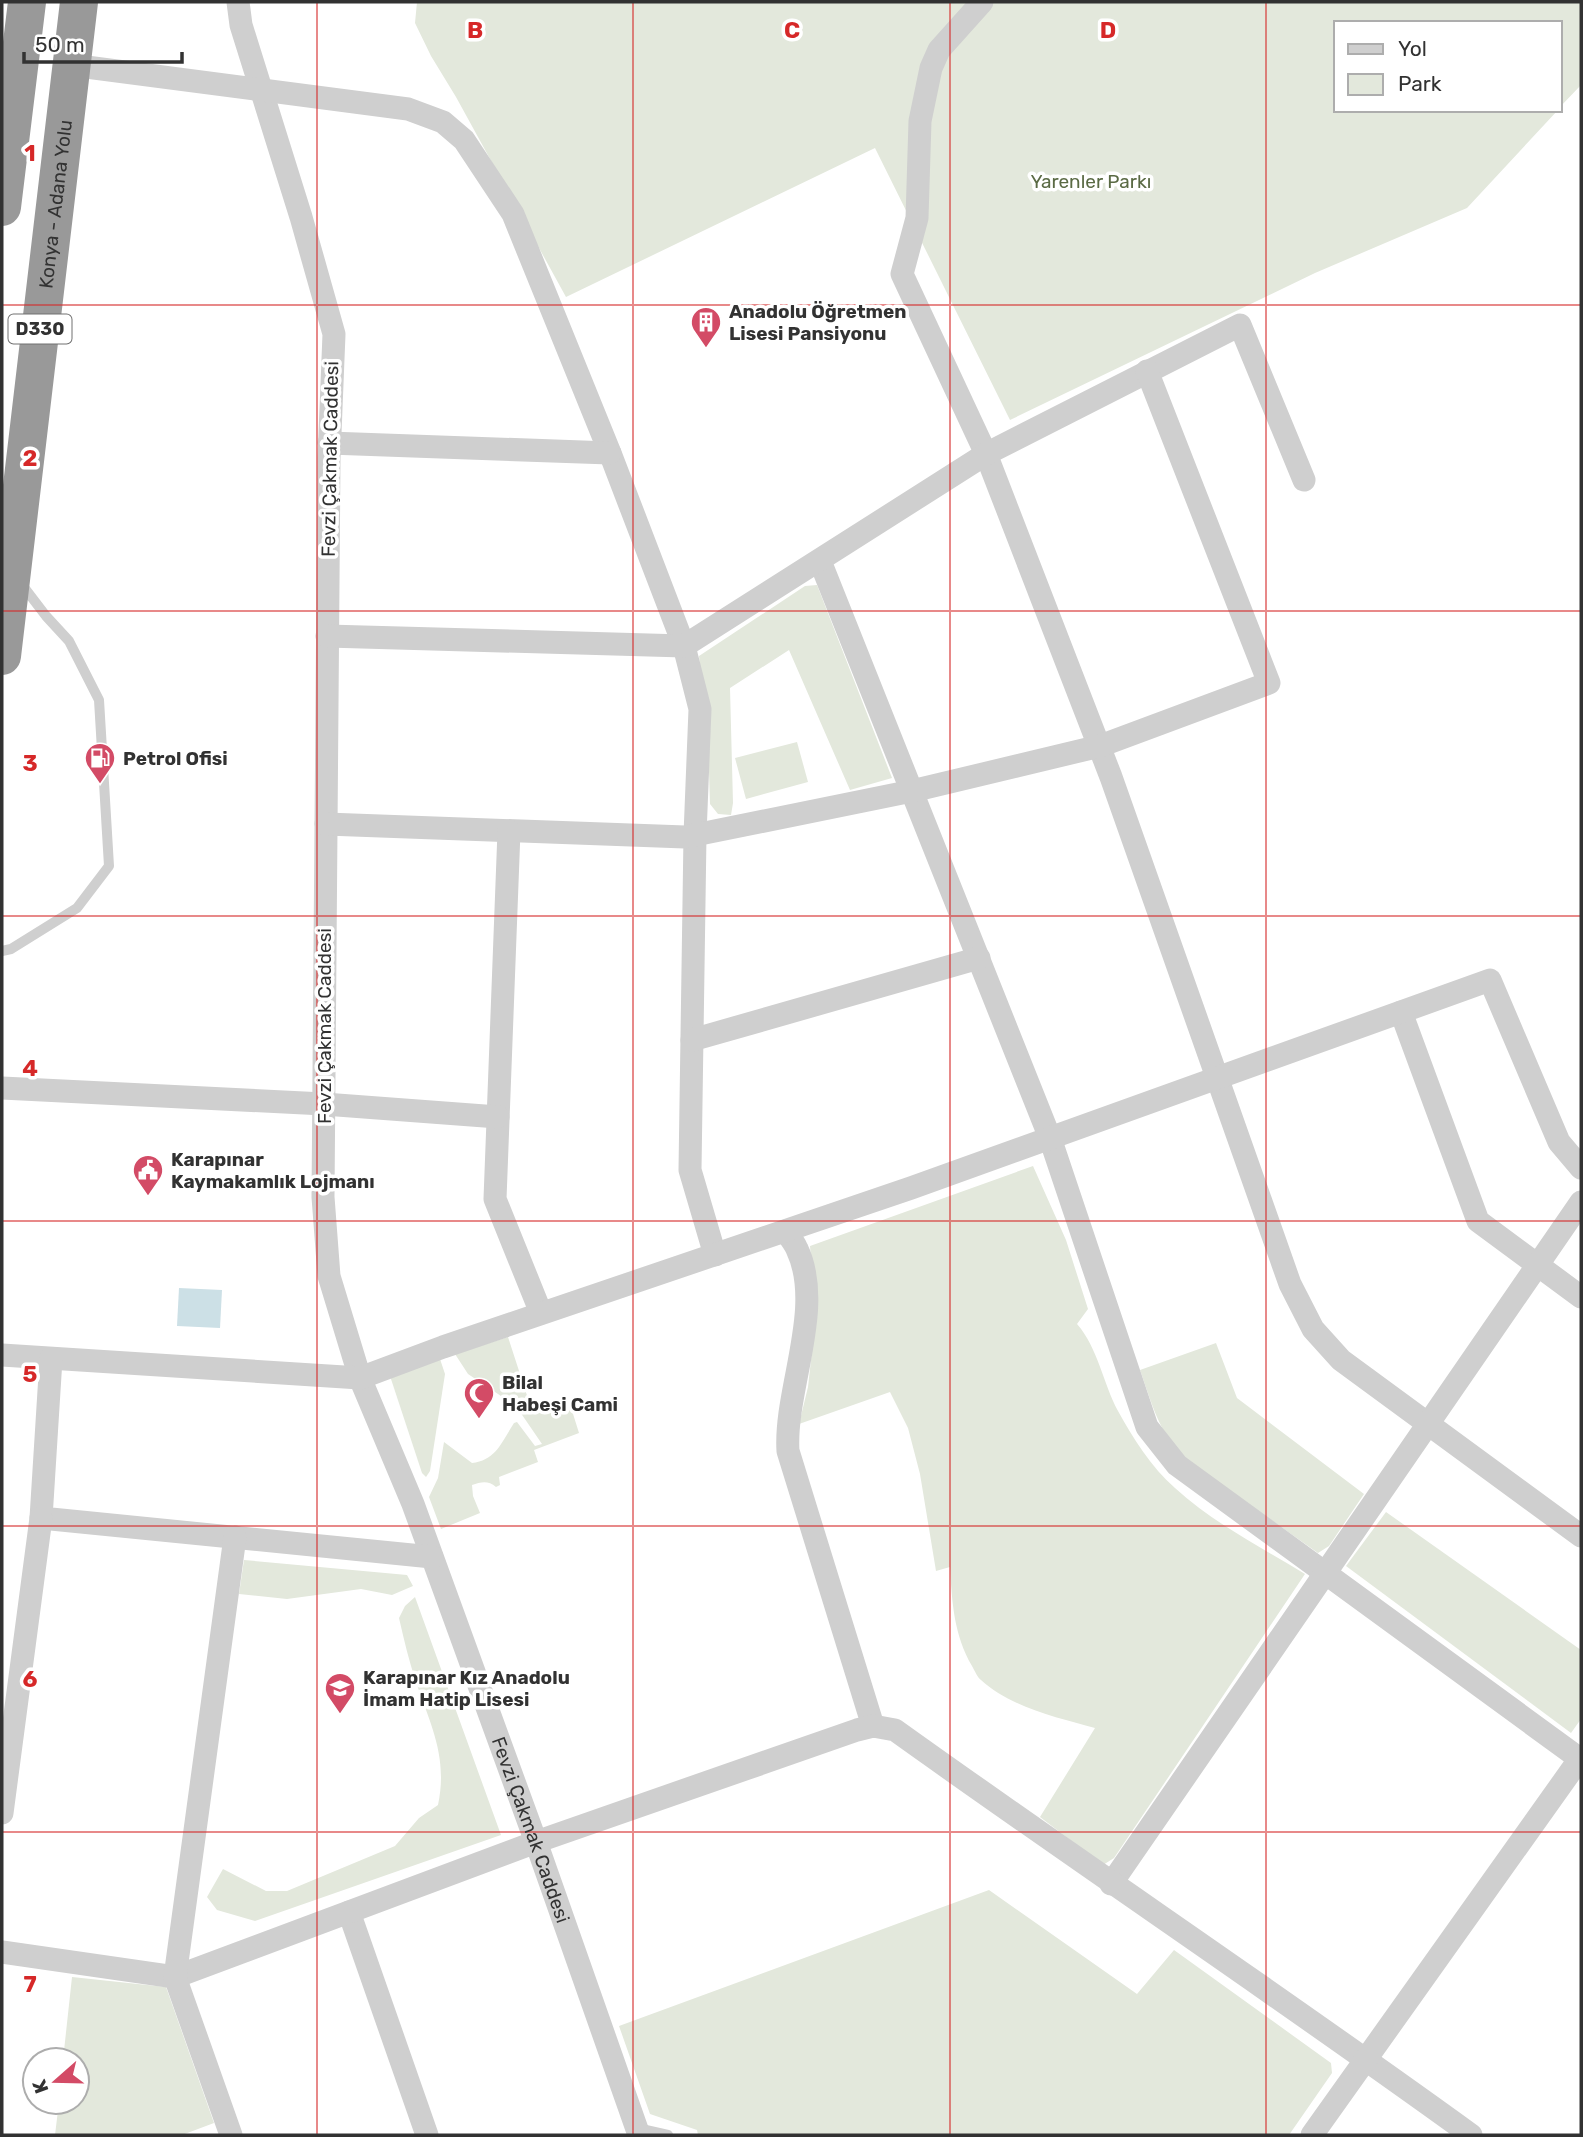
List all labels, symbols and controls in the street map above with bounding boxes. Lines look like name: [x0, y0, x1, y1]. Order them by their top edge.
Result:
text: B: [467, 16, 483, 44]
text: C: [784, 16, 800, 44]
text: D: [1100, 16, 1116, 44]
scale bar: [24, 21, 182, 65]
legend: [1334, 21, 1562, 112]
text: 50 m: [35, 32, 85, 57]
text: Yol: [1398, 36, 1427, 61]
text: Park: [1398, 71, 1442, 96]
street label: Konya - Adana Yolu: [34, 118, 77, 290]
text: 1: [24, 139, 36, 167]
park label: Yarenler Parkı: [1031, 170, 1151, 193]
place label: Anadolu Öğretmen Lisesi Pansiyonu: [729, 300, 906, 345]
building icon: Anadolu Öğretmen Lisesi Pansiyonu: [689, 305, 723, 349]
road number: D330: [8, 314, 72, 344]
street label: Fevzi Çakmak Caddesi: [317, 361, 343, 557]
text: 2: [23, 444, 37, 472]
fuel station icon: Petrol Ofisi: [83, 741, 117, 785]
place label: Petrol Ofisi: [123, 747, 228, 770]
text: 3: [22, 749, 38, 777]
street label: Fevzi Çakmak Caddesi: [313, 928, 336, 1124]
text: 4: [22, 1054, 38, 1082]
place label: Karapınar Kaymakamlık Lojmanı: [171, 1148, 375, 1193]
public building icon: Karapınar Kaymakamlık Lojmanı: [131, 1153, 165, 1197]
text: 5: [23, 1360, 38, 1388]
place label: Bilal Habeşi Cami: [502, 1371, 618, 1416]
mosque icon: Bilal Habeşi Cami: [462, 1376, 496, 1420]
text: 6: [23, 1665, 38, 1693]
place label: Karapınar Kız Anadolu İmam Hatip Lisesi: [363, 1666, 570, 1711]
school or university icon: Karapınar Kız Anadolu İmam Hatip Lisesi: [323, 1671, 357, 1715]
street label: Fevzi Çakmak Caddesi: [487, 1734, 575, 1926]
text: 7: [23, 1970, 37, 1998]
north arrow: [21, 2046, 91, 2116]
text: K: [27, 2076, 53, 2097]

